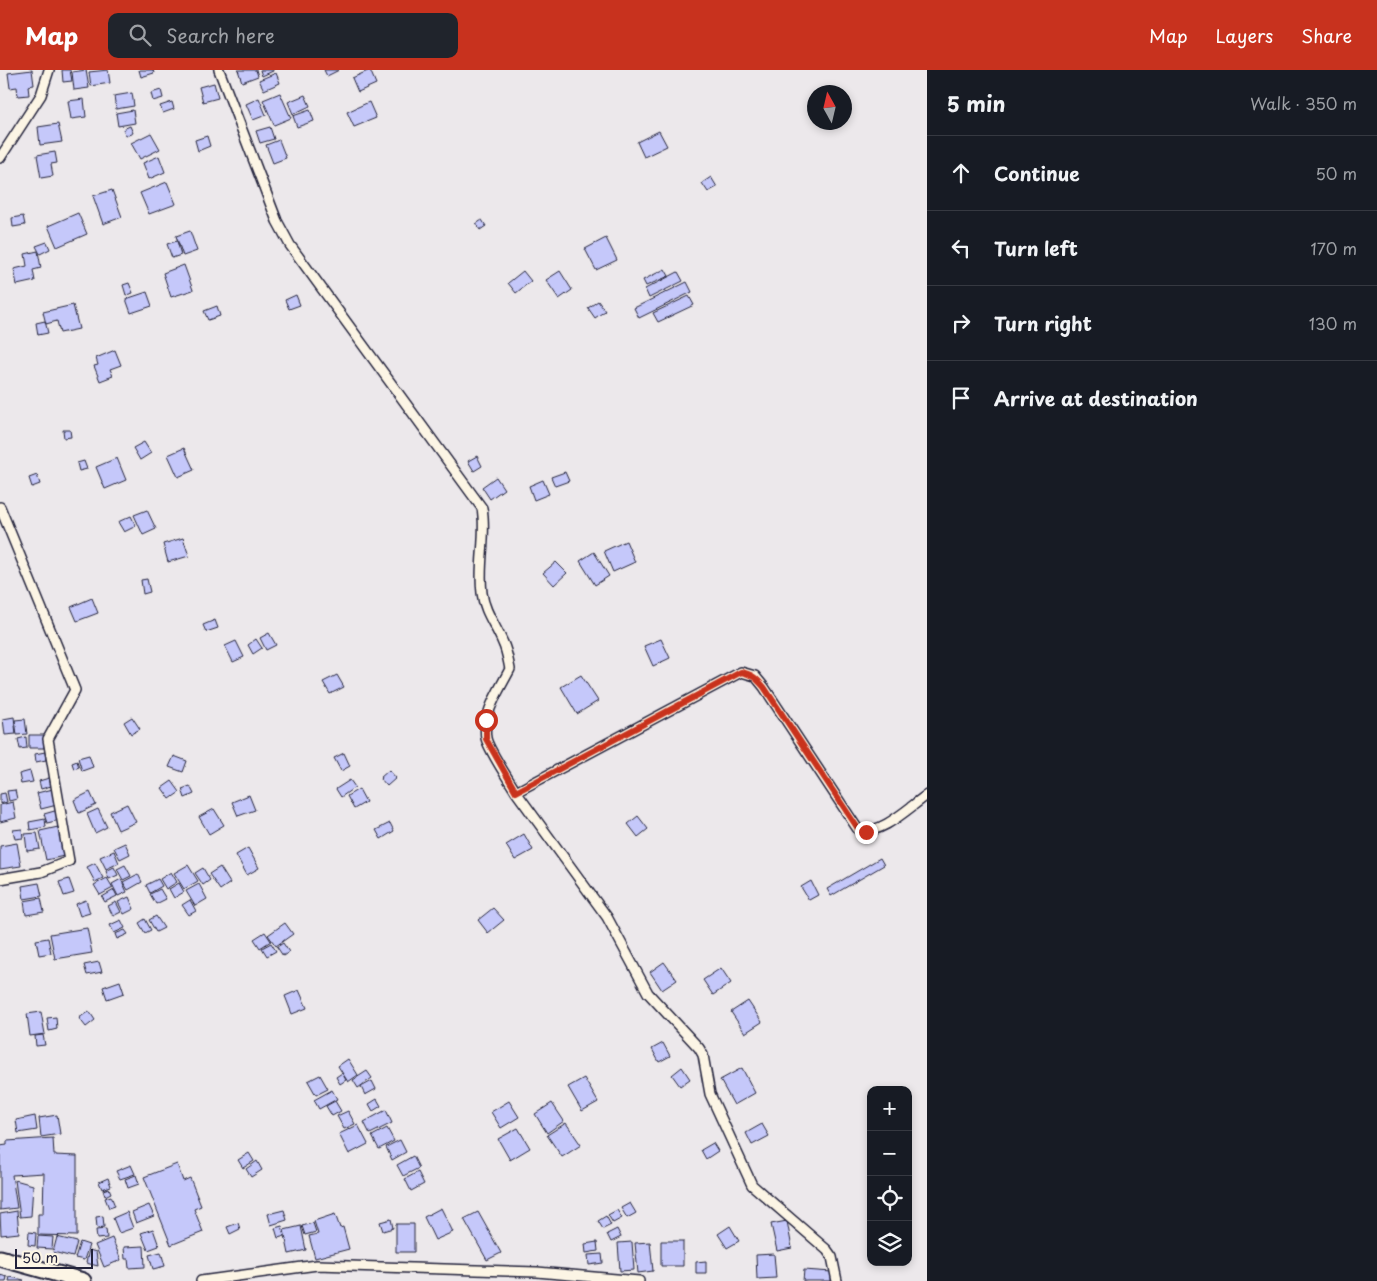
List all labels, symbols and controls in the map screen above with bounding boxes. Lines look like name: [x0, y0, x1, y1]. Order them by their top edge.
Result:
search box: [108, 13, 458, 58]
text: Map: [25, 17, 78, 53]
icon: search: [126, 21, 154, 49]
text: Search here: [166, 21, 275, 49]
text: Map: [1149, 22, 1188, 49]
text: Layers: [1216, 22, 1273, 49]
text: Share: [1301, 22, 1352, 49]
north arrow: [807, 85, 852, 130]
text: 5 min: [947, 87, 1005, 119]
text: Walk · 350 m: [1250, 91, 1357, 115]
icon: ahead: [947, 159, 975, 187]
text: Continue: [994, 159, 1080, 187]
text: 50 m: [1316, 161, 1357, 185]
icon: left: [947, 234, 975, 262]
text: Turn left: [994, 234, 1078, 262]
text: 170 m: [1311, 236, 1357, 260]
icon: right: [947, 309, 975, 337]
text: Turn right: [994, 309, 1092, 337]
text: 130 m: [1309, 311, 1357, 335]
icon: arrive: [947, 384, 975, 412]
text: Arrive at destination: [994, 384, 1198, 412]
route start: [475, 709, 498, 732]
route end: [855, 821, 878, 844]
map controls: [867, 1086, 912, 1266]
button: +: [867, 1086, 912, 1131]
button: −: [867, 1131, 912, 1176]
button: locate: [867, 1176, 912, 1221]
button: layers: [867, 1221, 912, 1266]
scale bar: [15, 1246, 92, 1269]
text: 50 m: [22, 1247, 58, 1268]

